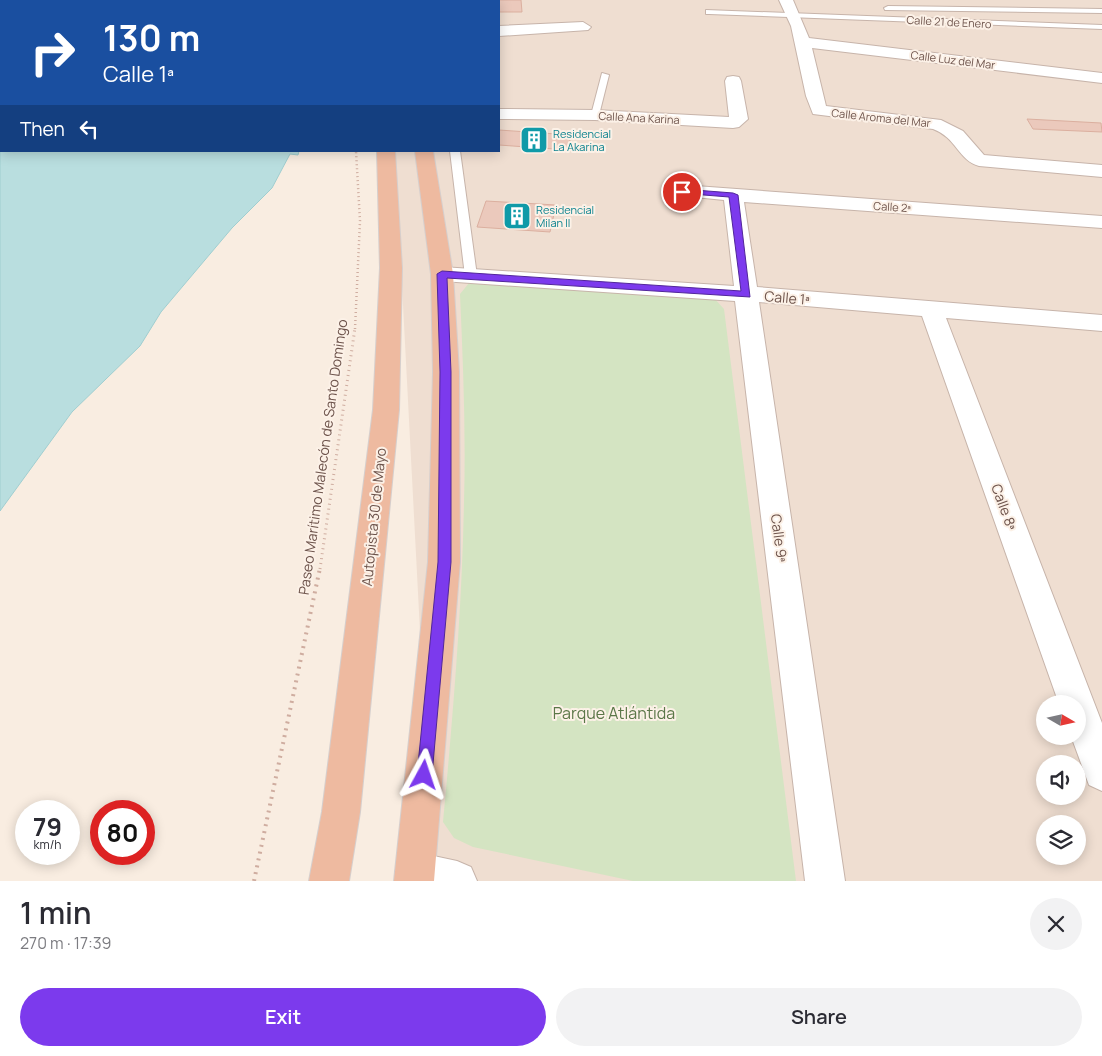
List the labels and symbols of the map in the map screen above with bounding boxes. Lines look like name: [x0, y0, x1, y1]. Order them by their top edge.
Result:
street label: Calle 21 de Enero: [906, 12, 992, 31]
street label: Calle Luz del Mar: [910, 47, 996, 72]
street label: Calle Aroma del Mar: [831, 105, 931, 130]
street label: Calle Ana Karina: [598, 108, 680, 127]
building icon: Residencial La Akarina: [519, 125, 549, 155]
place label: Residencial La Akarina: [553, 126, 611, 154]
pin: [661, 171, 703, 213]
street label: Calle 2ª: [873, 198, 912, 215]
building icon: Residencial Milan II: [502, 201, 532, 231]
place label: Residencial Milan II: [536, 202, 594, 230]
street label: Calle 1ª: [764, 286, 810, 309]
street label: Paseo Marítimo Malecón de Santo Domingo: [294, 318, 351, 596]
street label: Autopista 30 de Mayo: [357, 447, 390, 587]
street label: Calle 8ª: [987, 481, 1022, 533]
street label: Calle 9ª: [767, 513, 792, 563]
north arrow: [1036, 695, 1086, 745]
park label: Parque Atlántida: [553, 702, 675, 724]
position arrow: [397, 748, 449, 800]
speed limit sign: 80: [90, 800, 155, 865]

